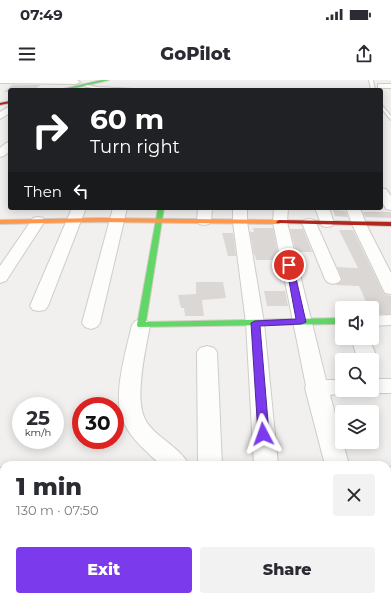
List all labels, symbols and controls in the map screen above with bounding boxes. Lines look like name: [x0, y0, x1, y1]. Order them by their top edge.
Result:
text: 07:49: [20, 5, 63, 24]
icon: menu: [16, 43, 38, 65]
text: GoPilot: [160, 43, 231, 65]
icon: share: [353, 43, 375, 65]
text: 60 m: [90, 102, 164, 136]
icon: right: [24, 104, 76, 156]
text: Turn right: [90, 136, 180, 158]
icon: left: [70, 180, 92, 202]
text: Then: [24, 182, 62, 201]
pin: [272, 248, 306, 282]
icon: arrive: [278, 254, 300, 276]
map controls: [335, 301, 379, 449]
button: sound: [335, 301, 379, 345]
button: search: [335, 353, 379, 397]
speed limit sign: 30: [72, 397, 124, 449]
button: layers: [335, 405, 379, 449]
text: 25: [26, 406, 50, 430]
position arrow: [242, 413, 284, 455]
text: km/h: [25, 426, 51, 439]
text: 1 min: [16, 472, 82, 501]
button: close: [333, 474, 375, 516]
text: 130 m · 07:50: [16, 502, 99, 518]
button: Exit: [16, 547, 192, 593]
button: Share: [200, 547, 375, 593]

